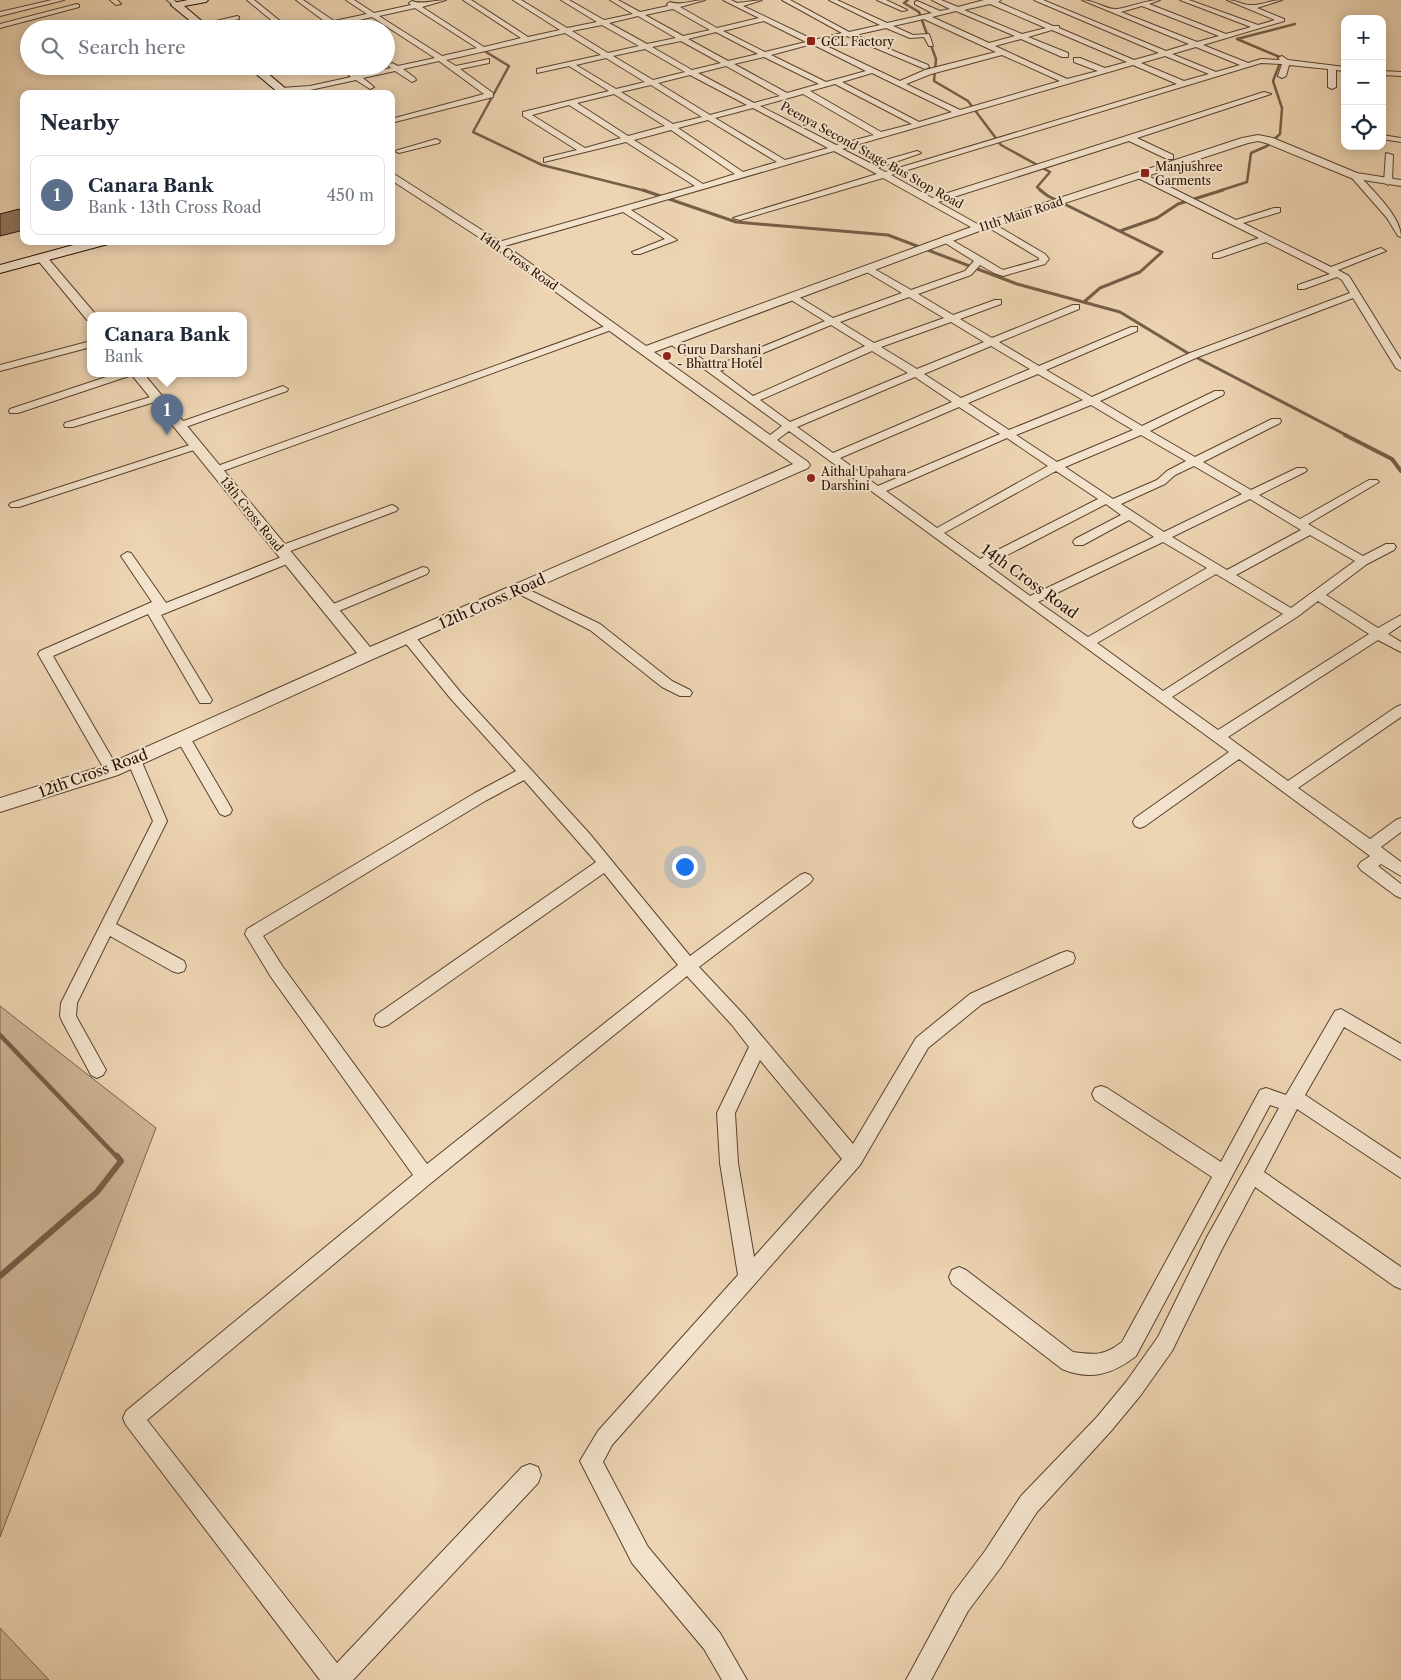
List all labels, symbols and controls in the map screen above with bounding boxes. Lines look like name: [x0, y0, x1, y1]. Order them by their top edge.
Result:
map controls: [1341, 15, 1386, 150]
button: +: [1341, 15, 1386, 60]
search box: [20, 20, 395, 75]
icon: search: [38, 34, 66, 62]
place label: GCL Factory: [821, 34, 894, 49]
marker: GCL Factory: [805, 35, 817, 47]
text: Search here: [78, 36, 186, 59]
button: −: [1341, 60, 1386, 105]
street label: Peenya Second Stage Bus Stop Road: [778, 98, 967, 212]
button: locate: [1341, 105, 1386, 150]
text: Nearby: [40, 110, 119, 135]
place label: Manjushree Garments: [1155, 159, 1223, 188]
marker: Manjushree Garments: [1139, 167, 1151, 179]
text: Canara Bank: [88, 174, 214, 197]
text: 1: [53, 185, 61, 205]
text: 450 m: [327, 185, 374, 205]
street label: 11th Main Road: [977, 193, 1066, 235]
text: Bank · 13th Cross Road: [88, 197, 262, 217]
street label: 14th Cross Road: [477, 229, 561, 294]
popup: [87, 312, 247, 377]
text: Canara Bank: [104, 323, 230, 346]
place label: Guru Darshani - Bhattra Hotel: [677, 342, 763, 371]
text: Bank: [104, 346, 143, 366]
marker: Guru Darshani - Bhattra Hotel: [661, 350, 673, 362]
pin: 1: [151, 394, 183, 435]
place label: Aithal Upahara Darshini: [820, 464, 907, 493]
marker: Aithal Upahara Darshini: [805, 472, 817, 484]
street label: 13th Cross Road: [217, 474, 287, 555]
street label: 14th Cross Road: [978, 540, 1082, 622]
street label: 12th Cross Road: [436, 569, 548, 633]
street label: 12th Cross Road: [36, 744, 150, 802]
your location: [672, 854, 698, 880]

